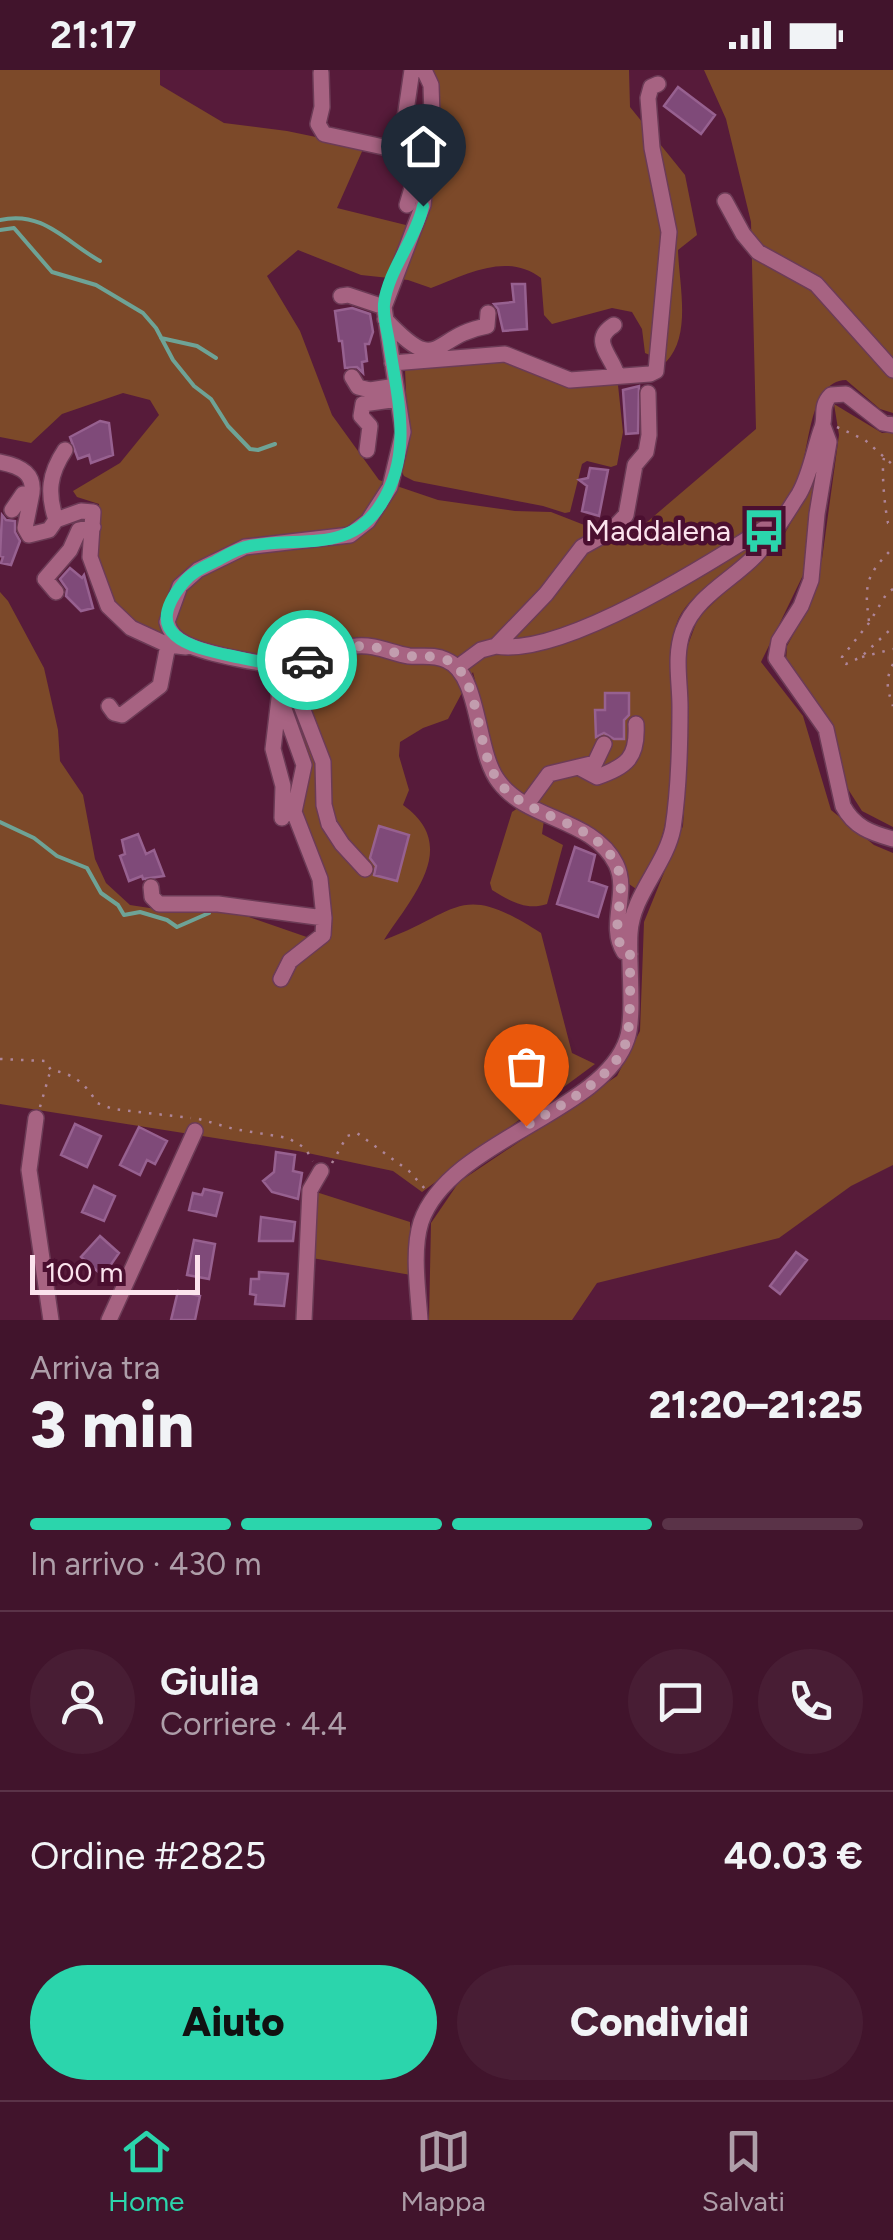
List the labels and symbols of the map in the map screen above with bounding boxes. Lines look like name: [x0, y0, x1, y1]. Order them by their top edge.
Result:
pin: [381, 104, 466, 207]
bus stop icon: Maddalena: [740, 507, 788, 555]
place label: Maddalena: [585, 512, 731, 549]
courier: [257, 610, 357, 710]
pin: [484, 1024, 569, 1127]
scale bar: [30, 1250, 200, 1294]

